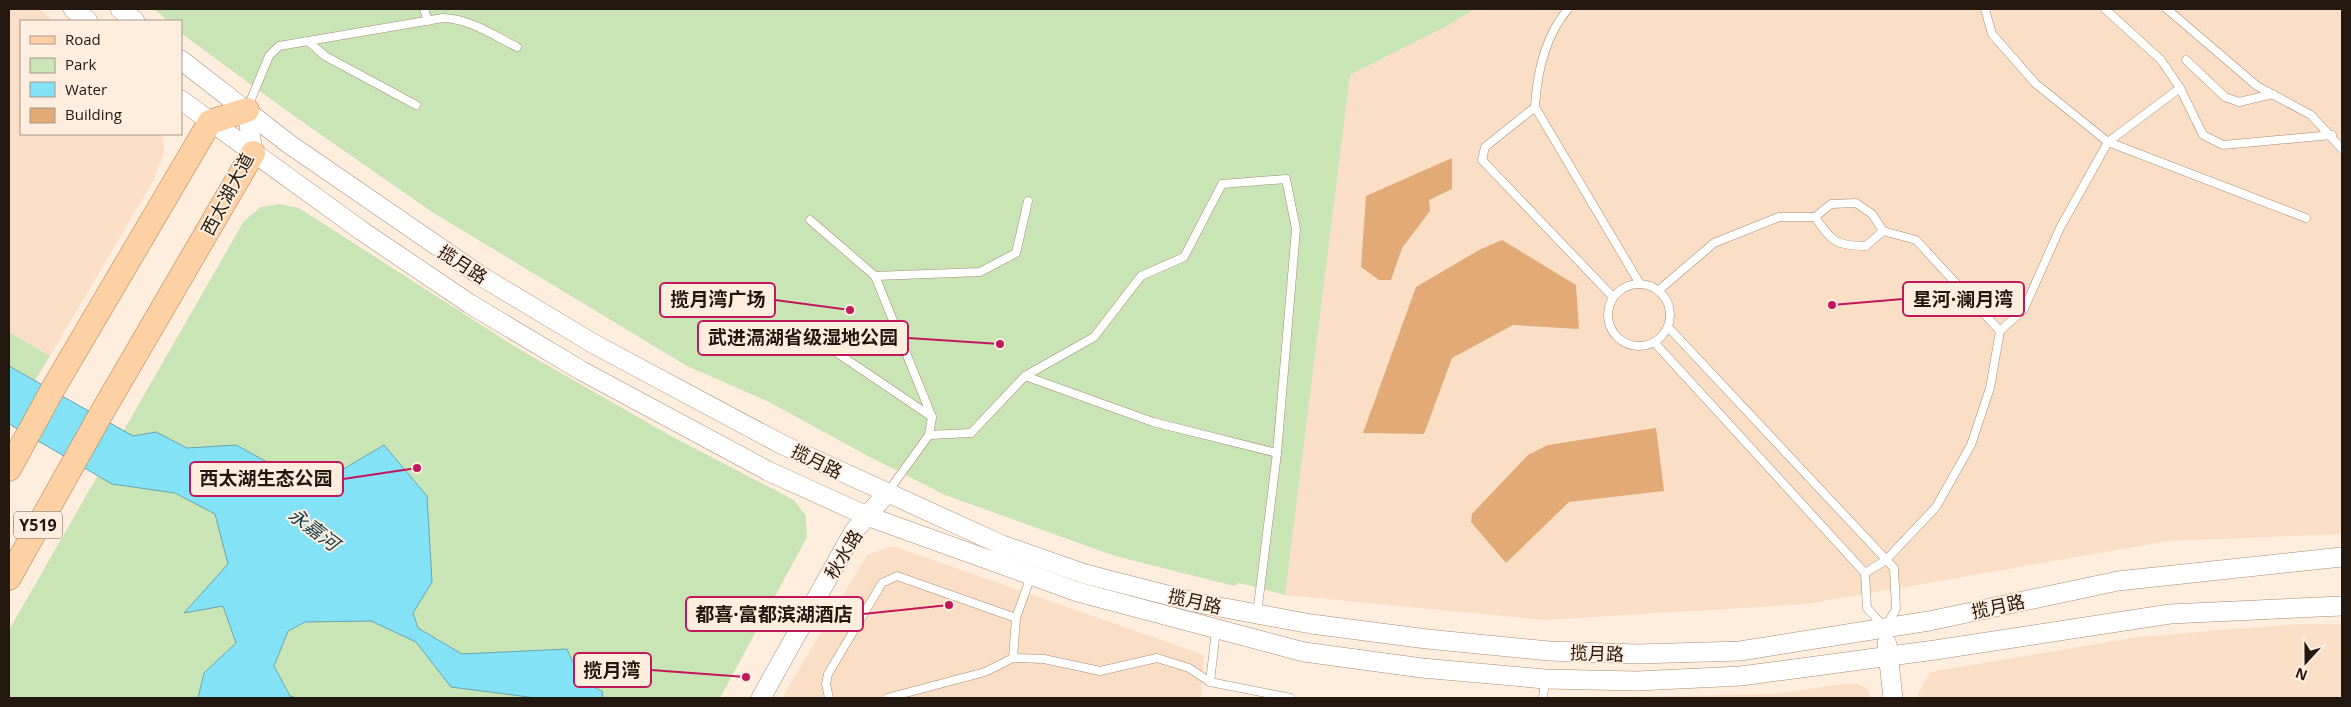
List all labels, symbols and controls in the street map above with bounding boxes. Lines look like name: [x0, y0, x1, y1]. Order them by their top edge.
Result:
legend: [20, 20, 182, 135]
text: Road: [65, 29, 101, 49]
text: Park: [65, 54, 96, 74]
text: Water: [65, 79, 107, 99]
text: Building: [65, 104, 122, 124]
street label: 西太湖大道: [195, 149, 259, 239]
street label: 揽月路: [434, 239, 492, 289]
callout: 星河·澜月湾: [1903, 282, 2024, 316]
callout: 揽月湾广场: [660, 283, 775, 317]
text: 揽月湾广场: [670, 286, 766, 312]
text: 星河·澜月湾: [1913, 286, 2013, 312]
callout: 武进滆湖省级湿地公园: [698, 321, 908, 355]
text: 武进滆湖省级湿地公园: [708, 324, 898, 350]
street label: 揽月路: [787, 438, 847, 484]
callout: 西太湖生态公园: [190, 462, 343, 496]
text: 西太湖生态公园: [199, 465, 333, 491]
water label: 永嘉河: [283, 501, 348, 559]
road number: Y519: [14, 512, 62, 538]
street label: 秋水路: [819, 525, 867, 583]
street label: 揽月路: [1166, 583, 1224, 619]
street label: 揽月路: [1969, 589, 2027, 623]
callout: 都喜·富都滨湖酒店: [686, 597, 863, 631]
text: 都喜·富都滨湖酒店: [695, 601, 853, 627]
north arrow: [2281, 637, 2331, 687]
street label: 揽月路: [1570, 640, 1624, 666]
callout: 揽月湾: [574, 653, 651, 687]
text: 揽月湾: [583, 657, 641, 683]
text: N: [2292, 664, 2310, 686]

